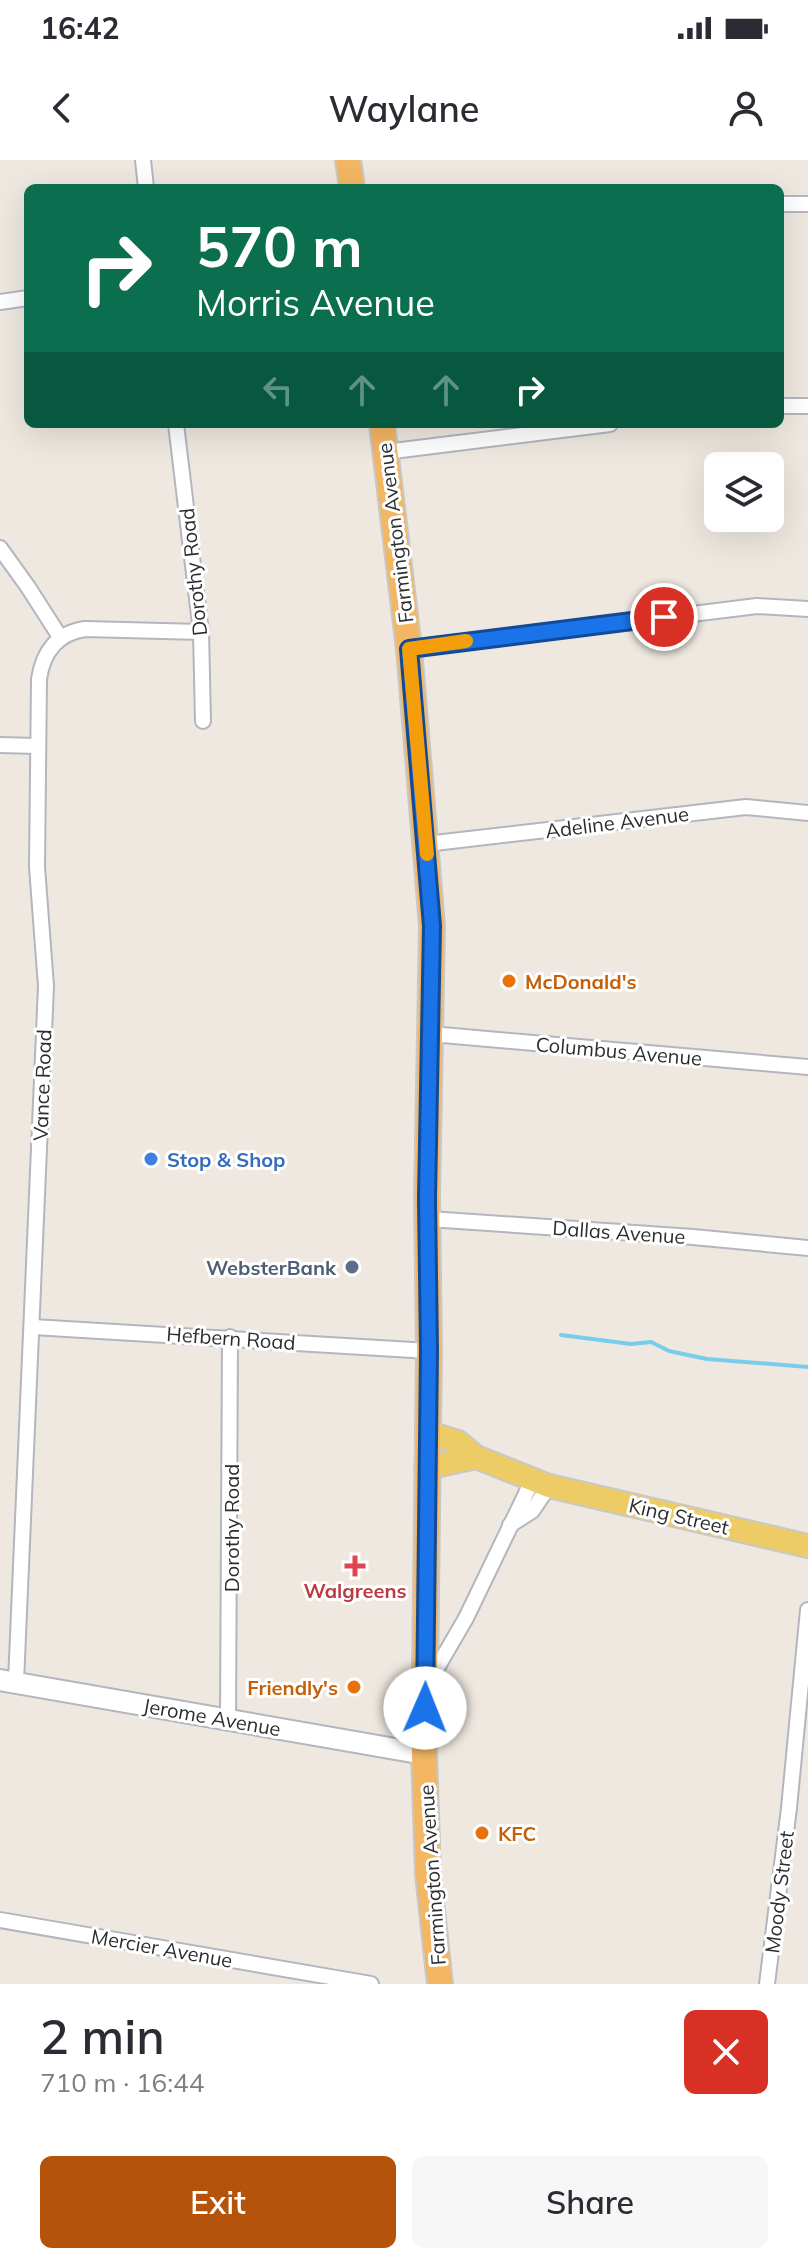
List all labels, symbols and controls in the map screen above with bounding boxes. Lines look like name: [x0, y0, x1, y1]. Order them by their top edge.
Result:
text: 16:42: [40, 9, 119, 47]
icon: back: [40, 86, 84, 130]
text: Waylane: [328, 86, 480, 131]
icon: person: [724, 86, 768, 130]
text: 570 m: [196, 211, 363, 281]
icon: right: [64, 216, 168, 320]
text: Morris Avenue: [196, 280, 435, 325]
icon: left: [256, 368, 300, 412]
icon: ahead: [340, 368, 384, 412]
icon: ahead: [424, 368, 468, 412]
icon: right: [508, 368, 552, 412]
street label: Farmington Avenue: [372, 442, 418, 624]
map controls: [704, 452, 784, 532]
button: layers: [704, 452, 784, 532]
street label: Dorothy Road: [174, 507, 212, 637]
pin: [630, 583, 698, 651]
icon: arrive: [642, 595, 686, 639]
street label: Adeline Avenue: [544, 801, 690, 843]
place label: McDonald's: [525, 969, 637, 994]
marker: McDonald's: [500, 972, 518, 990]
street label: Vance Road: [28, 1029, 56, 1141]
street label: Columbus Avenue: [535, 1031, 703, 1071]
place label: Stop & Shop: [167, 1147, 285, 1172]
marker: Stop & Shop: [142, 1150, 160, 1168]
street label: Dallas Avenue: [552, 1215, 686, 1249]
place label: WebsterBank: [206, 1255, 337, 1280]
marker: WebsterBank: [343, 1258, 361, 1276]
street label: Hefbern Road: [166, 1321, 296, 1355]
street label: Dorothy Road: [219, 1464, 244, 1592]
street label: King Street: [627, 1492, 731, 1540]
marker: Walgreens: [346, 1557, 364, 1575]
place label: Walgreens: [304, 1578, 406, 1603]
position arrow: [383, 1666, 467, 1750]
place label: Friendly's: [247, 1675, 338, 1700]
marker: Friendly's: [345, 1678, 363, 1696]
street label: Jerome Avenue: [141, 1693, 283, 1741]
street label: Farmington Avenue: [413, 1784, 451, 1966]
place label: KFC: [498, 1821, 536, 1846]
marker: KFC: [473, 1824, 491, 1842]
street label: Moody Street: [759, 1829, 799, 1955]
street label: Mercier Avenue: [89, 1923, 235, 1973]
text: 2 min: [40, 2006, 165, 2066]
button: close: [684, 2010, 768, 2094]
text: 710 m · 16:44: [40, 2066, 204, 2099]
button: Exit: [40, 2156, 396, 2248]
button: Share: [412, 2156, 768, 2248]

